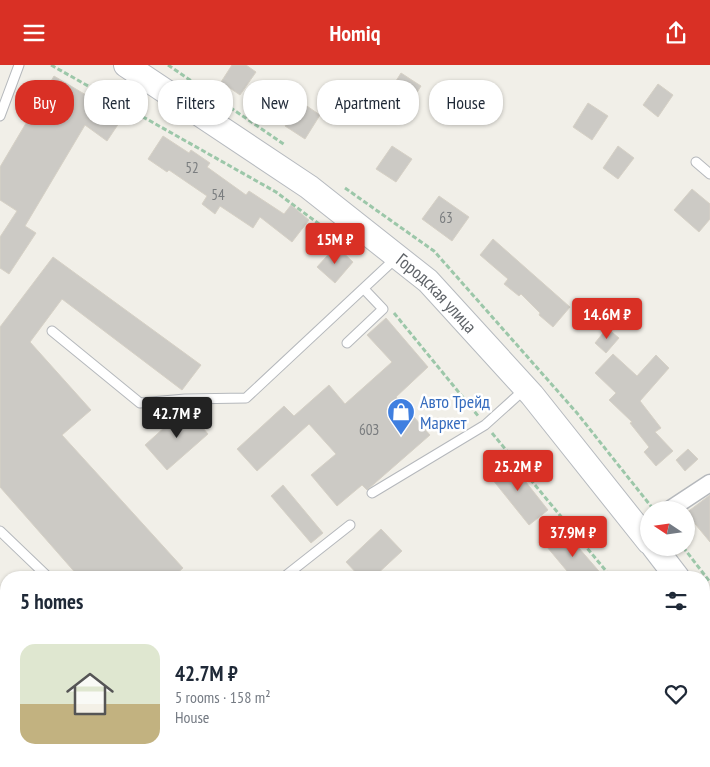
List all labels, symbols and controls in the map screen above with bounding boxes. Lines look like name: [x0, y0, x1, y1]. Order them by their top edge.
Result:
icon: menu: [20, 19, 48, 47]
text: Homiq: [330, 19, 380, 47]
icon: share: [662, 19, 690, 47]
chip: Buy: [15, 80, 74, 125]
chip: Rent: [84, 80, 148, 125]
chip: Filters: [158, 80, 233, 125]
chip: New: [243, 80, 307, 125]
chip: Apartment: [317, 80, 419, 125]
chip: House: [429, 80, 503, 125]
house number: 52: [185, 158, 199, 177]
house number: 54: [211, 185, 225, 204]
house number: 63: [439, 208, 453, 227]
pin: 15M ₽: [300, 223, 370, 265]
text: 15M ₽: [317, 229, 353, 249]
street label: Городская улица: [392, 248, 482, 338]
pin: 14.6M ₽: [561, 297, 653, 340]
text: 14.6M ₽: [583, 304, 631, 324]
place label: Авто Трейд Маркет: [420, 390, 490, 434]
pin: 42.7M ₽: [131, 397, 223, 439]
shop icon: Авто Трейд Маркет: [386, 397, 416, 436]
text: 42.7M ₽: [153, 403, 201, 423]
house number: 60З: [359, 420, 379, 439]
pin: 25.2M ₽: [472, 449, 564, 492]
text: 25.2M ₽: [494, 456, 542, 476]
north arrow: [640, 501, 695, 556]
map controls: [640, 501, 695, 556]
pin: 37.9M ₽: [527, 515, 619, 558]
text: 37.9M ₽: [550, 522, 596, 542]
icon: filters: [662, 587, 690, 615]
text: 5 homes: [20, 588, 83, 615]
text: 42.7M ₽: [175, 660, 238, 687]
icon: home: [60, 664, 120, 724]
icon: heart: [662, 680, 690, 708]
text: 5 rooms · 158 m²: [175, 687, 271, 707]
text: House: [175, 707, 209, 727]

